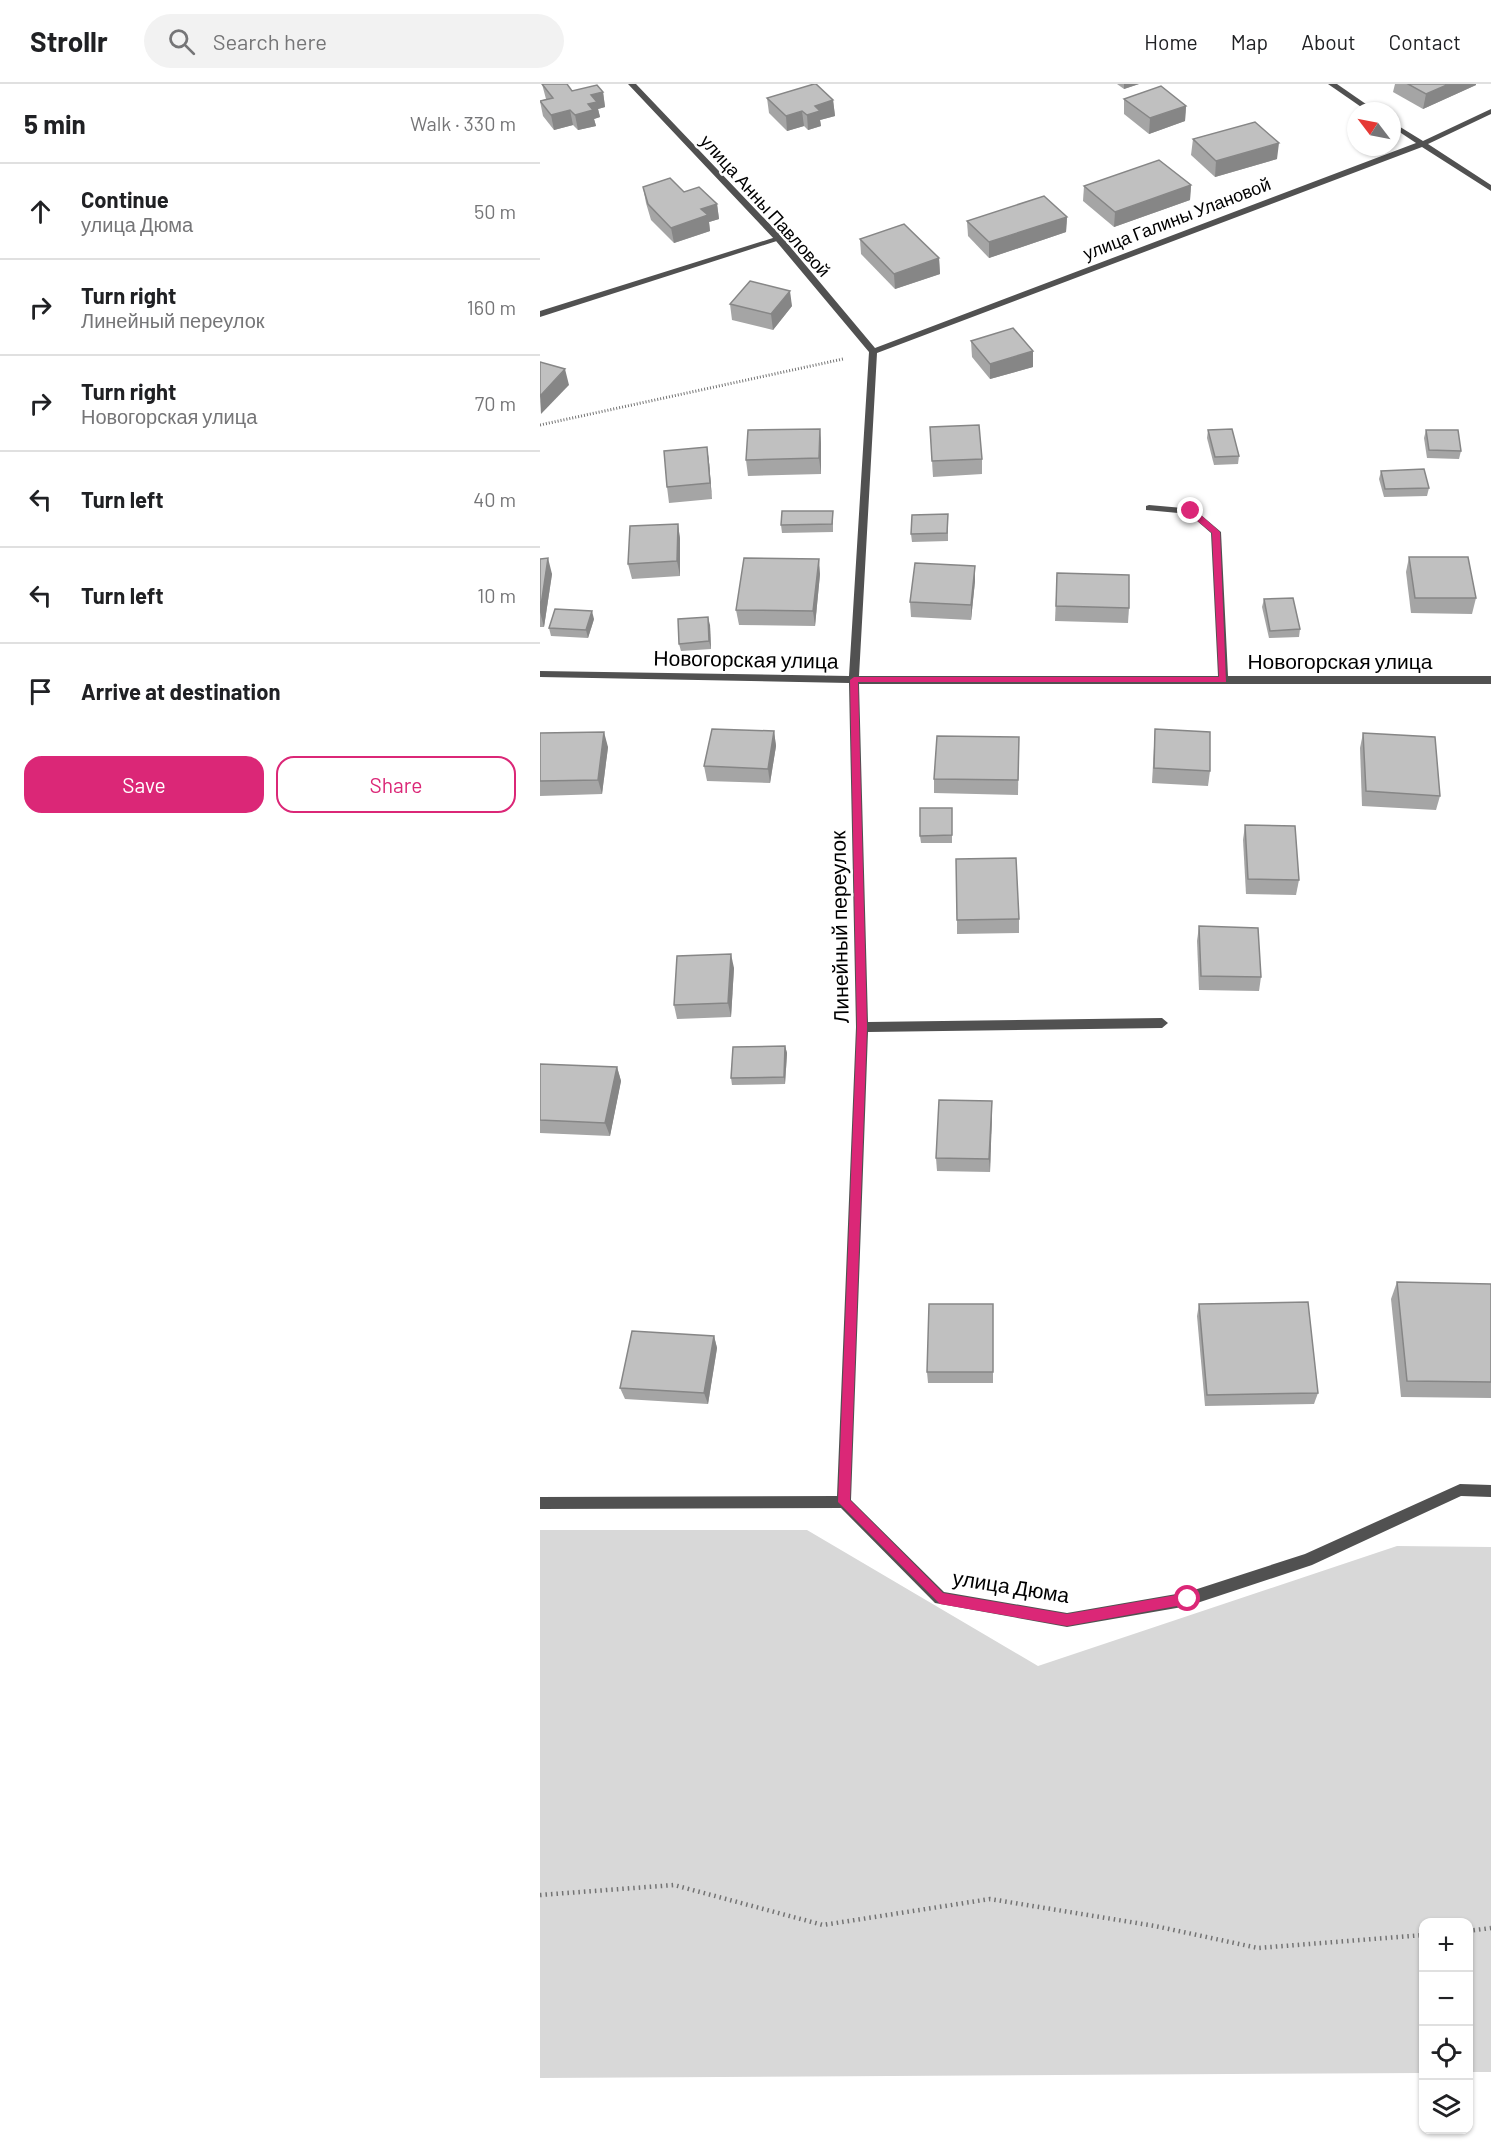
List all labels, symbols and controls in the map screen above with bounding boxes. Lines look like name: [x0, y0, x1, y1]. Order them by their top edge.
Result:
search box: [144, 14, 564, 68]
text: Strollr: [30, 24, 108, 58]
icon: search: [165, 25, 198, 58]
text: Search here: [213, 28, 327, 54]
text: Home: [1144, 29, 1198, 54]
text: Map: [1231, 29, 1268, 54]
text: About: [1301, 29, 1356, 54]
text: Contact: [1389, 29, 1461, 54]
north arrow: [1347, 102, 1401, 156]
text: 5 min: [24, 108, 86, 139]
text: Walk · 330 m: [410, 111, 516, 135]
street label: улица Анны Павловой: [696, 130, 835, 281]
street label: улица Галины Улановой: [1080, 172, 1273, 264]
text: Continue: [81, 186, 169, 212]
icon: ahead: [24, 195, 57, 228]
text: 50 m: [474, 199, 516, 223]
text: улица Дюма: [81, 212, 193, 236]
text: Turn right: [81, 282, 176, 308]
icon: right: [24, 291, 57, 324]
text: 160 m: [467, 295, 516, 319]
text: Линейный переулок: [81, 308, 265, 332]
text: Turn right: [81, 378, 176, 404]
icon: right: [24, 387, 57, 420]
text: 70 m: [475, 391, 516, 415]
text: Новогорская улица: [81, 404, 257, 428]
icon: left: [24, 483, 57, 516]
text: Turn left: [81, 486, 164, 512]
text: 40 m: [473, 487, 516, 511]
route end: [1177, 497, 1203, 523]
icon: left: [24, 579, 57, 612]
text: Turn left: [81, 582, 164, 608]
text: 10 m: [477, 583, 516, 607]
street label: Новогорская улица: [653, 644, 839, 673]
street label: Новогорская улица: [1247, 648, 1433, 673]
icon: arrive: [24, 675, 57, 708]
text: Arrive at destination: [81, 678, 280, 704]
button: Save: [24, 756, 264, 813]
button: Share: [276, 756, 516, 813]
street label: Линейный переулок: [824, 830, 853, 1024]
street label: улица Дюма: [951, 1564, 1072, 1607]
route start: [1174, 1585, 1200, 1611]
map controls: [1419, 1918, 1473, 2134]
button: +: [1419, 1918, 1473, 1972]
button: −: [1419, 1972, 1473, 2026]
button: locate: [1419, 2026, 1473, 2080]
button: layers: [1419, 2080, 1473, 2134]

